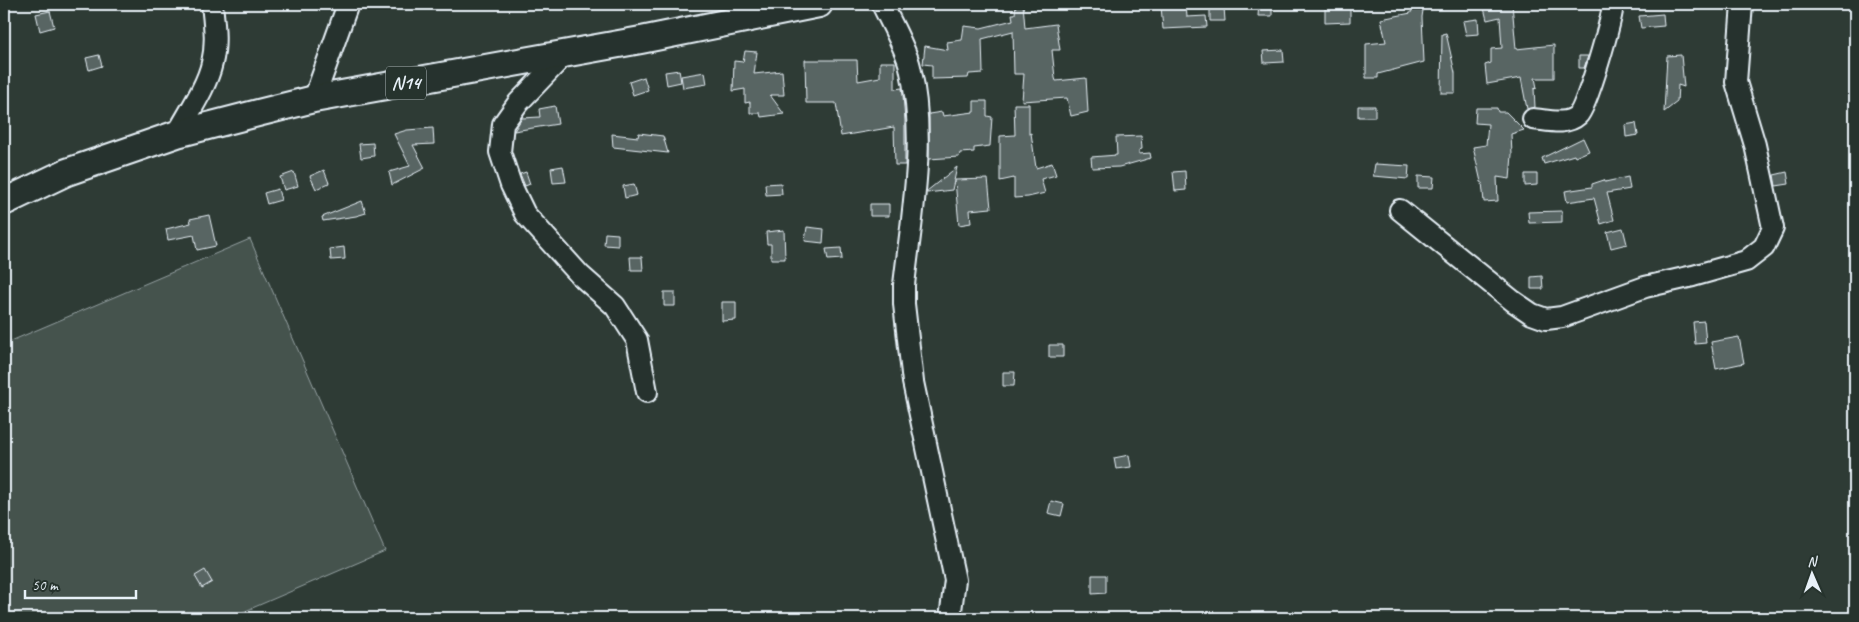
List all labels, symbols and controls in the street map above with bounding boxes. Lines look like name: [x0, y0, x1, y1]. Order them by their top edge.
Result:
road number: N14: [386, 66, 426, 100]
north arrow: [1786, 550, 1836, 600]
text: N: [1807, 553, 1819, 570]
scale bar: [25, 567, 136, 599]
text: 50 m: [32, 576, 59, 595]

